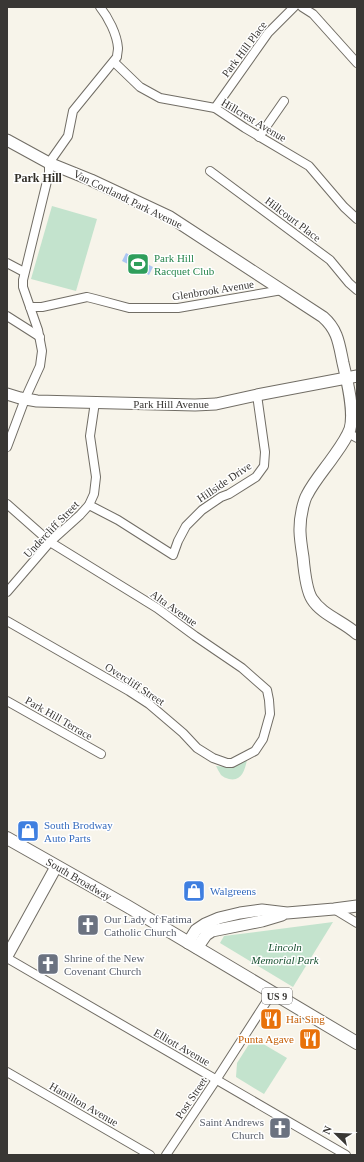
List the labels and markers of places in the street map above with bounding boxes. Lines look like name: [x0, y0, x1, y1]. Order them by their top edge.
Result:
sports icon: Park Hill Racquet Club: [125, 251, 151, 277]
place label: Park Hill Racquet Club: [154, 252, 215, 277]
shop icon: South Brodway Auto Parts: [15, 818, 41, 844]
place label: South Brodway Auto Parts: [44, 819, 113, 844]
shop icon: Walgreens: [181, 878, 207, 904]
place label: Walgreens: [210, 885, 256, 897]
church icon: Our Lady of Fatima Catholic Church: [75, 912, 101, 938]
place label: Our Lady of Fatima Catholic Church: [104, 913, 192, 938]
church icon: Shrine of the New Covenant Church: [35, 951, 61, 977]
place label: Shrine of the New Covenant Church: [64, 952, 144, 977]
restaurant icon: Hai Sing: [258, 1006, 284, 1032]
place label: Hai Sing: [286, 1013, 325, 1025]
restaurant icon: Punta Agave: [297, 1026, 323, 1052]
place label: Punta Agave: [238, 1033, 294, 1045]
church icon: Saint Andrews Church: [267, 1115, 293, 1141]
place label: Saint Andrews Church: [200, 1116, 264, 1141]

